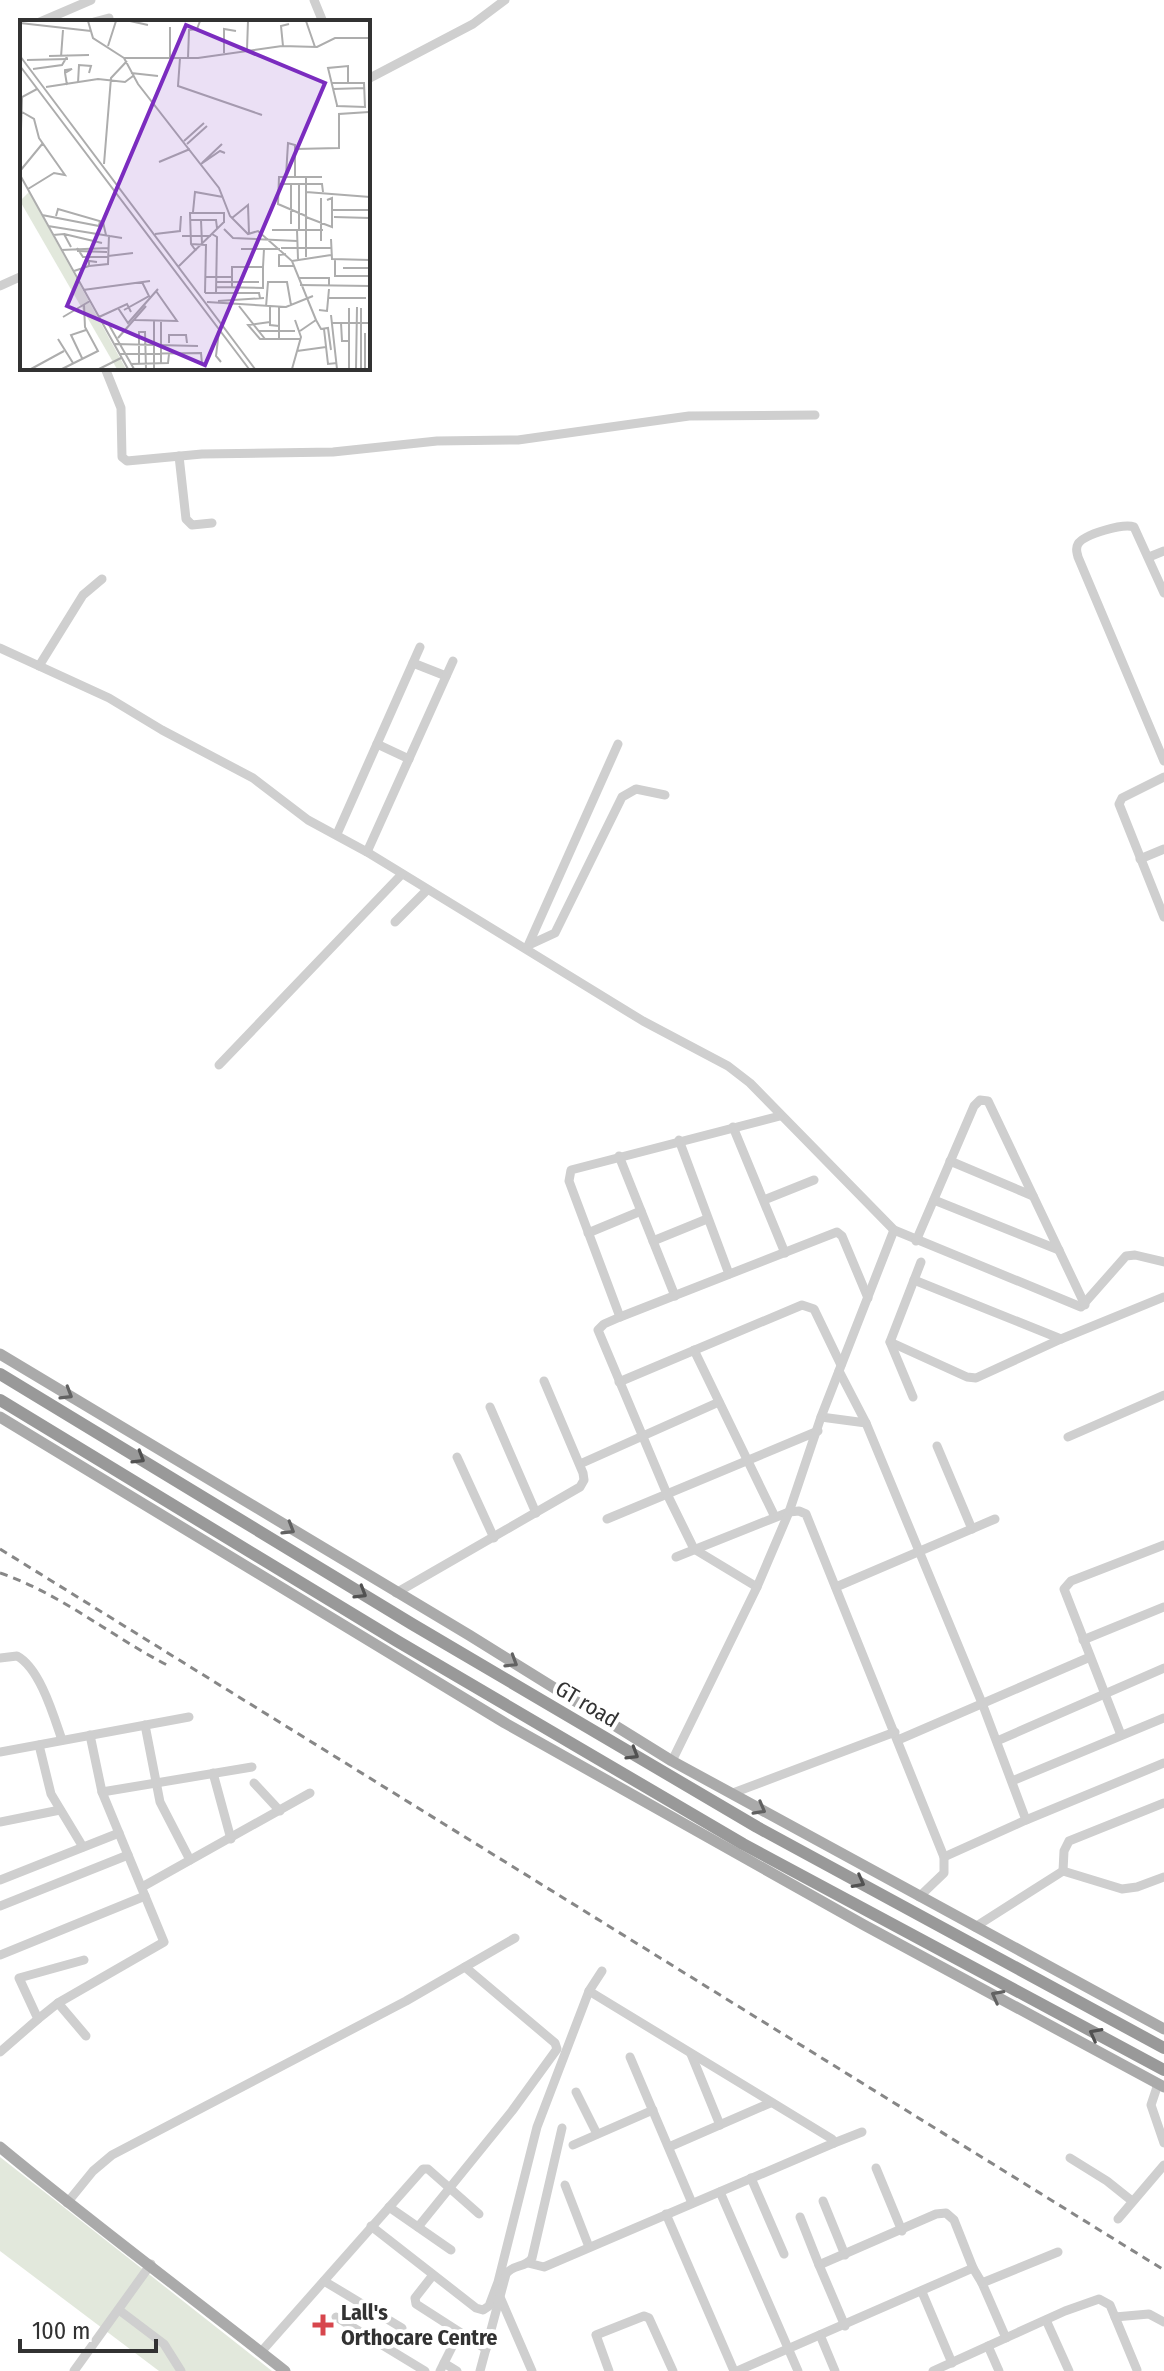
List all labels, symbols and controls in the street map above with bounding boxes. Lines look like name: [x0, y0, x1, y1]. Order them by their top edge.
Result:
inset map: [20, 20, 370, 370]
one-way arrow: [58, 1385, 73, 1400]
one-way arrow: [130, 1448, 145, 1463]
one-way arrow: [280, 1519, 295, 1535]
one-way arrow: [352, 1583, 367, 1598]
one-way arrow: [504, 1653, 518, 1668]
street label: GT road: [551, 1675, 623, 1733]
one-way arrow: [624, 1744, 639, 1760]
one-way arrow: [751, 1799, 766, 1815]
one-way arrow: [850, 1873, 865, 1888]
one-way arrow: [991, 1991, 1005, 2006]
one-way arrow: [1089, 2028, 1104, 2043]
place label: Lall's Orthocare Centre: [341, 2299, 498, 2351]
scale bar: [20, 2303, 156, 2353]
marker: Lall's Orthocare Centre: [312, 2314, 334, 2336]
text: 100 m: [32, 2317, 90, 2345]

